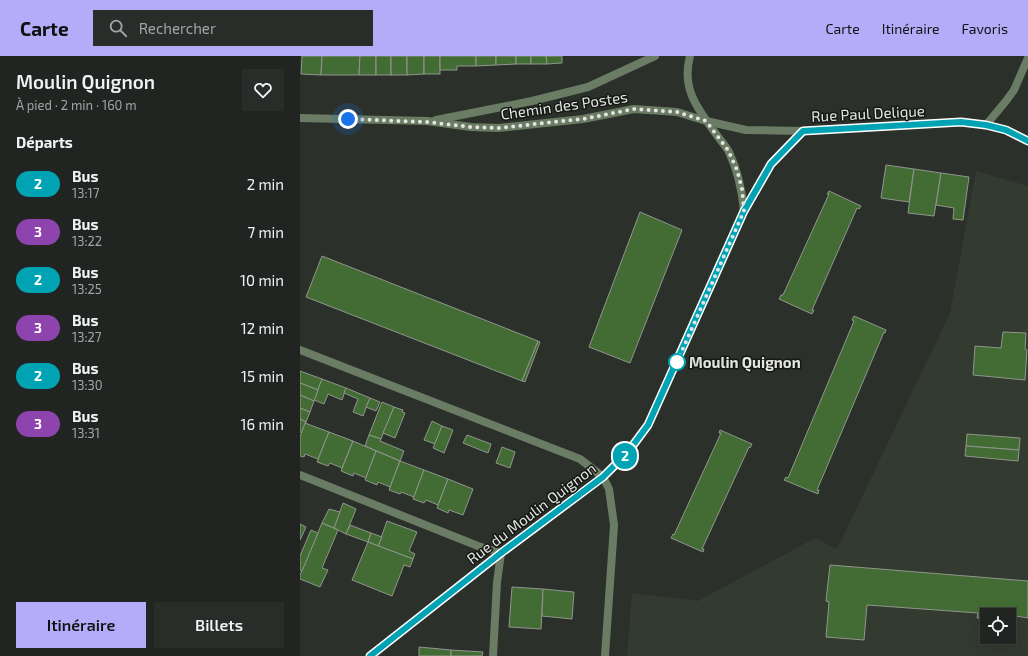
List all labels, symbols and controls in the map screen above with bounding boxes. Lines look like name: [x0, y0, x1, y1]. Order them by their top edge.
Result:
search box: [93, 10, 373, 46]
text: Carte: [20, 17, 69, 40]
icon: search: [107, 17, 129, 39]
text: Rechercher: [139, 19, 216, 37]
text: Carte: [826, 20, 860, 37]
text: Itinéraire: [882, 20, 940, 37]
text: Favoris: [962, 20, 1008, 37]
button: heart: [242, 69, 284, 111]
text: Moulin Quignon: [16, 70, 155, 93]
street label: Chemin des Postes: [499, 87, 629, 123]
text: À pied · 2 min · 160 m: [16, 97, 137, 113]
street label: Rue Paul Delique: [811, 101, 925, 125]
your location: [338, 109, 358, 129]
text: Départs: [16, 133, 73, 151]
text: Bus: [72, 167, 98, 185]
text: 2: [34, 175, 42, 192]
text: 2 min: [247, 175, 284, 193]
text: 13:17: [72, 185, 99, 201]
text: Bus: [72, 215, 98, 233]
text: 3: [34, 223, 42, 240]
text: 7 min: [247, 223, 284, 241]
text: 13:22: [72, 233, 102, 249]
text: Bus: [72, 263, 98, 281]
text: 2: [34, 271, 42, 288]
text: 10 min: [240, 271, 284, 289]
text: 13:25: [72, 281, 102, 297]
text: Bus: [72, 311, 98, 329]
text: 3: [34, 319, 42, 336]
text: 12 min: [241, 319, 284, 337]
text: 13:27: [72, 329, 101, 345]
marker: Moulin Quignon: [668, 353, 686, 371]
place label: Moulin Quignon: [689, 353, 801, 372]
text: Bus: [72, 359, 98, 377]
text: 2: [34, 367, 42, 384]
text: 15 min: [241, 367, 284, 385]
text: 13:30: [72, 377, 103, 393]
text: Bus: [72, 407, 98, 425]
text: 3: [34, 415, 42, 432]
text: 16 min: [241, 415, 284, 433]
text: 13:31: [72, 425, 100, 441]
line badge: 2: [612, 443, 638, 469]
text: 2: [621, 447, 629, 464]
street label: Rue du Moulin Quignon: [463, 459, 600, 568]
button: Itinéraire: [16, 602, 146, 648]
button: Billets: [154, 602, 284, 648]
map controls: [980, 608, 1016, 644]
button: locate: [980, 608, 1016, 644]

